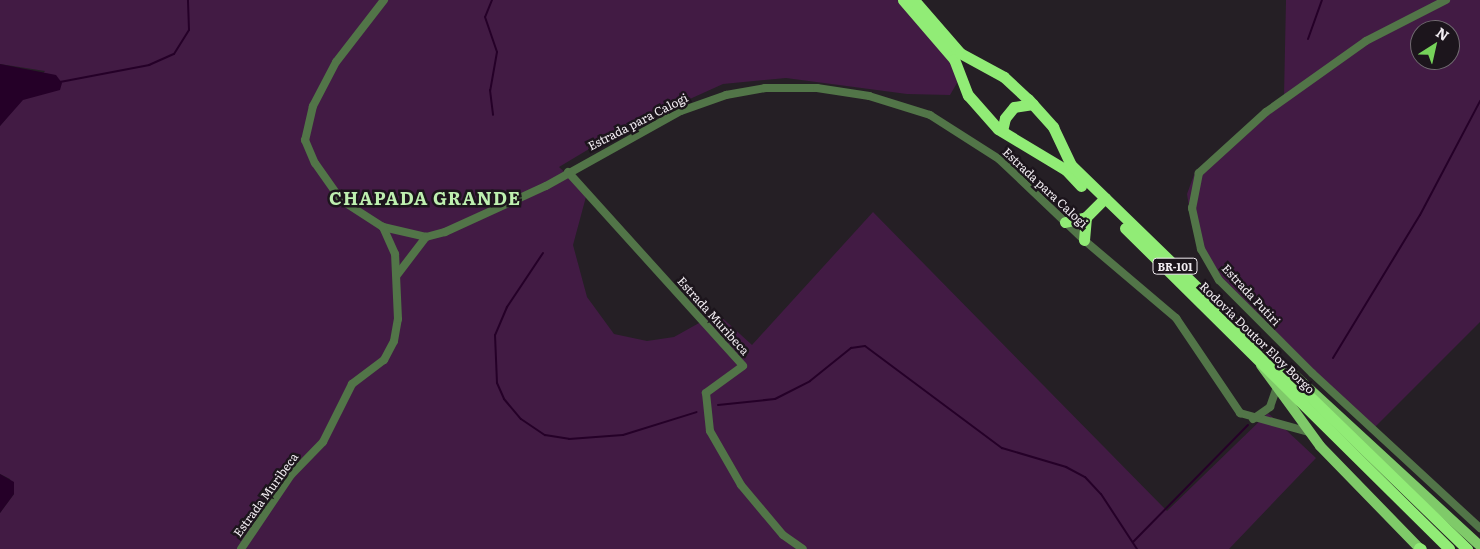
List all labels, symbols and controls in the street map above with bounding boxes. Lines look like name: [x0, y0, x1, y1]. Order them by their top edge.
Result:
north arrow: [1410, 20, 1460, 70]
text: N: [1432, 22, 1454, 45]
street label: Estrada para Calogi: [586, 91, 690, 153]
street label: Estrada para Calogi: [1000, 145, 1090, 231]
district label: CHAPADA GRANDE: [327, 187, 523, 209]
road number: BR-101: [1152, 258, 1198, 274]
street label: Estrada Putiri: [1219, 261, 1283, 329]
street label: Estrada Muribeca: [674, 274, 752, 358]
street label: Rodovia Doutor Eloy Borgo: [1197, 279, 1317, 397]
street label: Estrada Muribeca: [231, 450, 301, 540]

